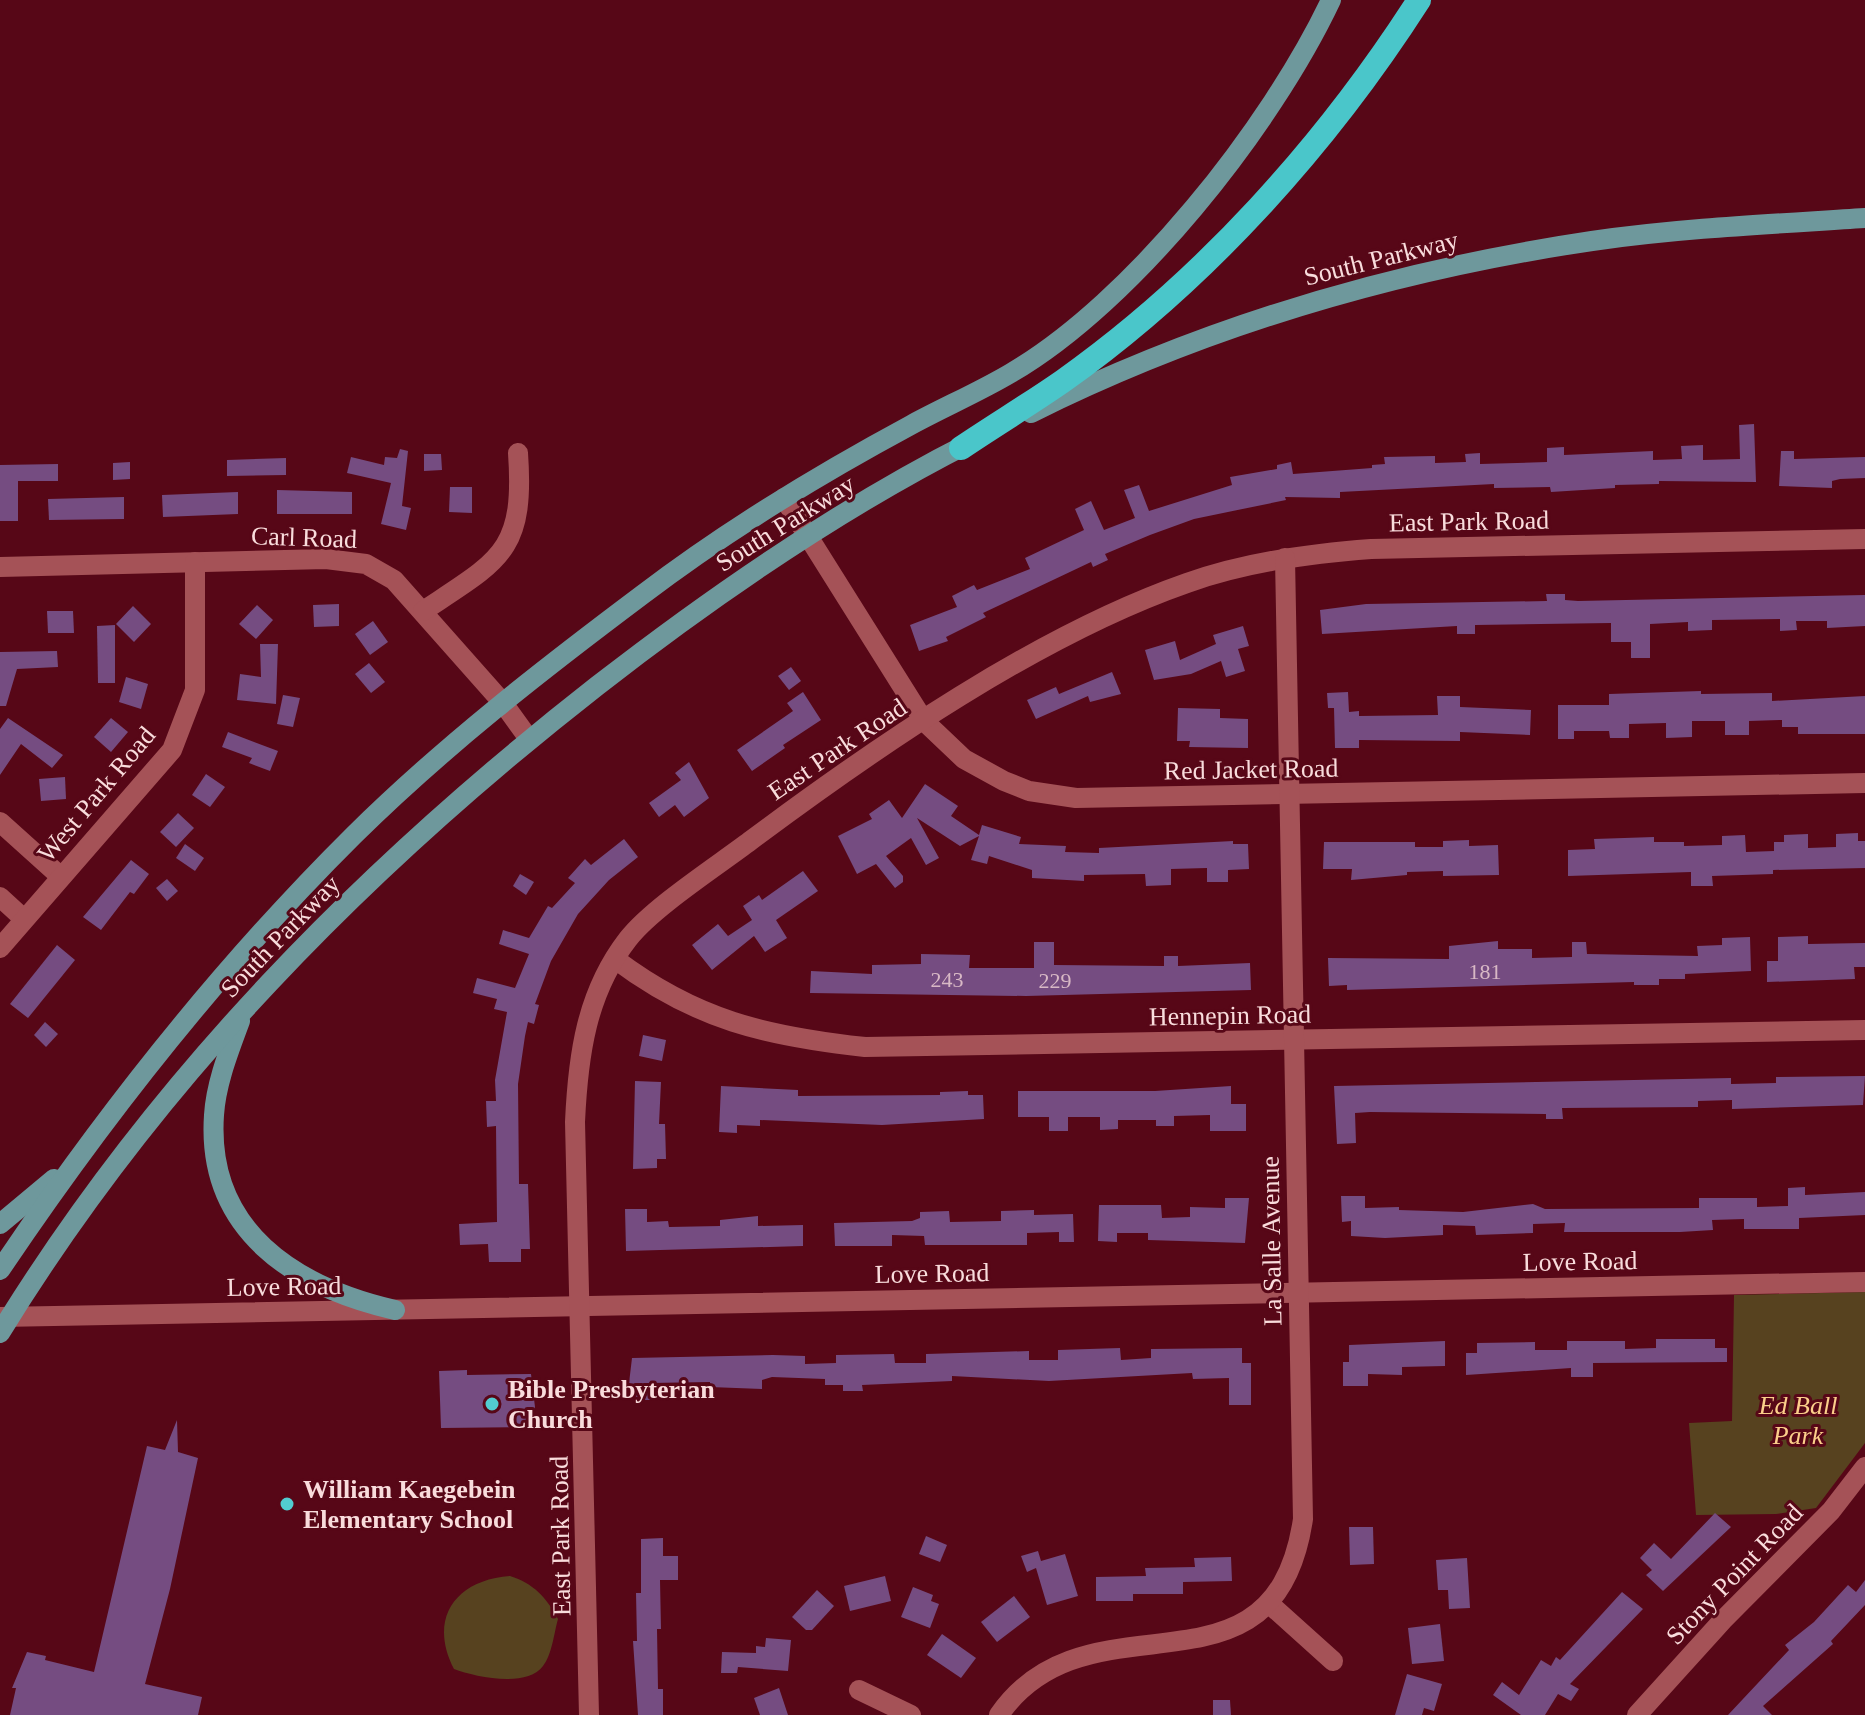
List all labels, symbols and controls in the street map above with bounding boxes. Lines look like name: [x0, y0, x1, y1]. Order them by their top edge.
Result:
street label: South Parkway: [1301, 225, 1461, 292]
street label: South Parkway: [711, 469, 860, 578]
street label: East Park Road: [1389, 506, 1549, 537]
street label: Carl Road: [250, 521, 358, 554]
street label: East Park Road: [763, 693, 912, 806]
street label: West Park Road: [32, 721, 161, 868]
street label: Red Jacket Road: [1163, 753, 1339, 786]
street label: South Parkway: [215, 869, 346, 1003]
house number: 181: [1469, 959, 1502, 984]
house number: 243: [931, 967, 964, 992]
house number: 229: [1039, 968, 1072, 993]
street label: Hennepin Road: [1149, 1000, 1311, 1031]
street label: La Salle Avenue: [1256, 1156, 1287, 1326]
street label: Love Road: [1522, 1246, 1638, 1277]
street label: Love Road: [874, 1258, 990, 1289]
street label: Love Road: [226, 1271, 342, 1302]
place label: Bible Presbyterian Church: [508, 1375, 715, 1434]
park label: Ed Ball Park: [1758, 1391, 1837, 1450]
marker: Bible Presbyterian Church: [483, 1395, 501, 1413]
street label: East Park Road: [545, 1456, 576, 1616]
place label: William Kaegebein Elementary School: [303, 1475, 516, 1534]
marker: William Kaegebein Elementary School: [278, 1495, 296, 1513]
street label: Stony Point Road: [1660, 1498, 1809, 1650]

